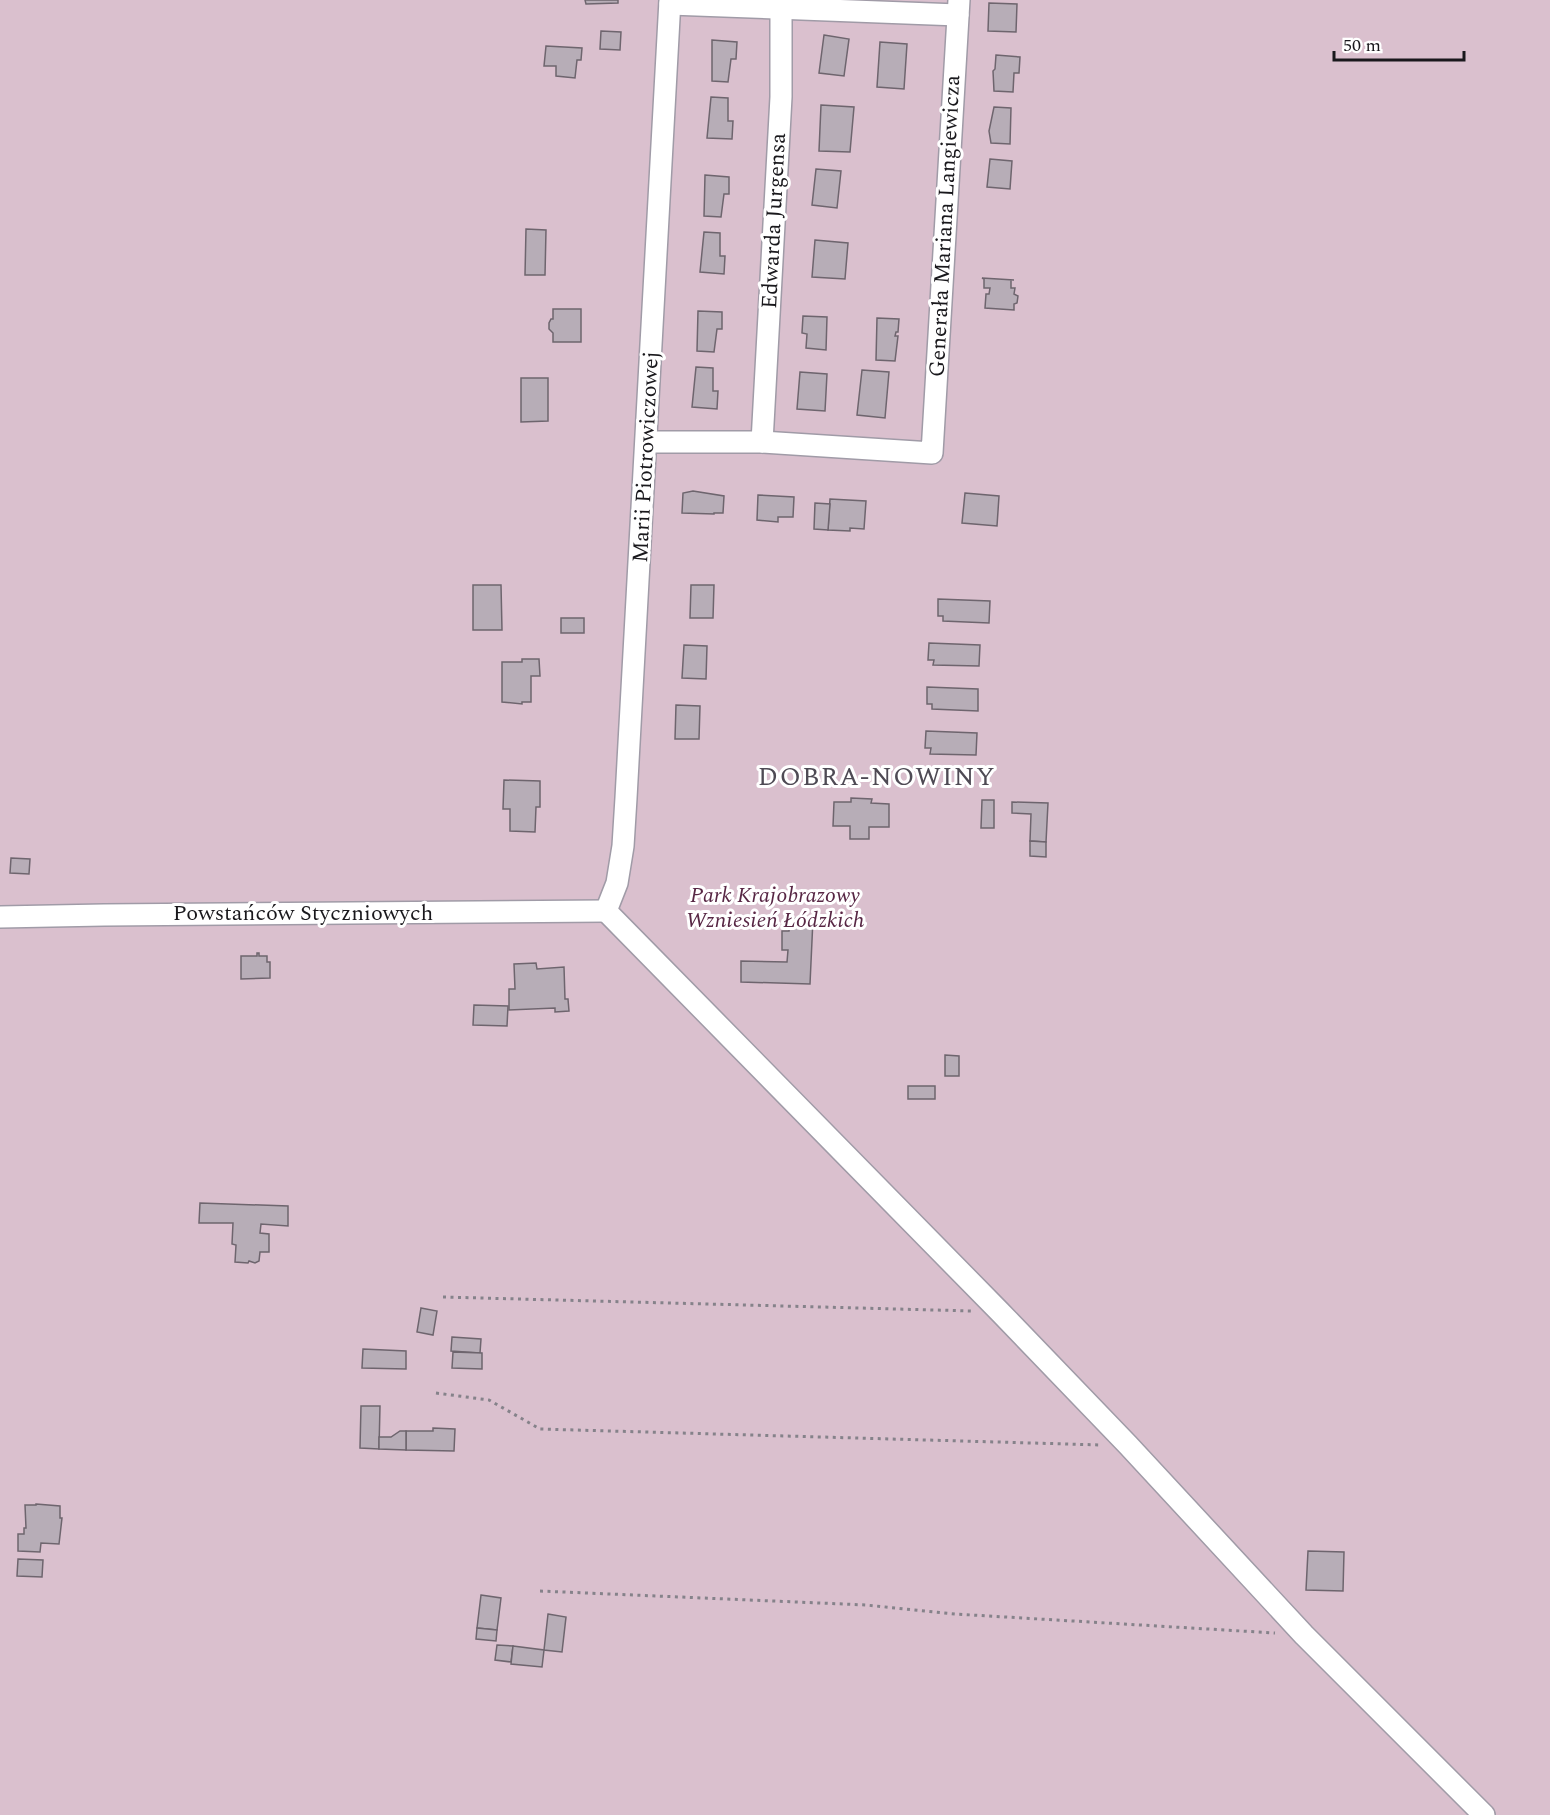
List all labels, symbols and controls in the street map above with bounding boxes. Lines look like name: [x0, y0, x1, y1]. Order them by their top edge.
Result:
scale bar: [1334, 24, 1464, 62]
text: 50 m: [1343, 32, 1381, 59]
street label: Generała Mariana Langiewicza: [921, 74, 969, 378]
street label: Edwarda Jurgensa: [753, 132, 795, 310]
street label: Marii Piotrowiczowej: [624, 350, 668, 564]
district label: DOBRA-NOWINY: [758, 757, 996, 797]
park label: Park Krajobrazowy Wzniesień Łódzkich: [686, 879, 864, 937]
street label: Powstańców Styczniowych: [173, 897, 433, 930]

